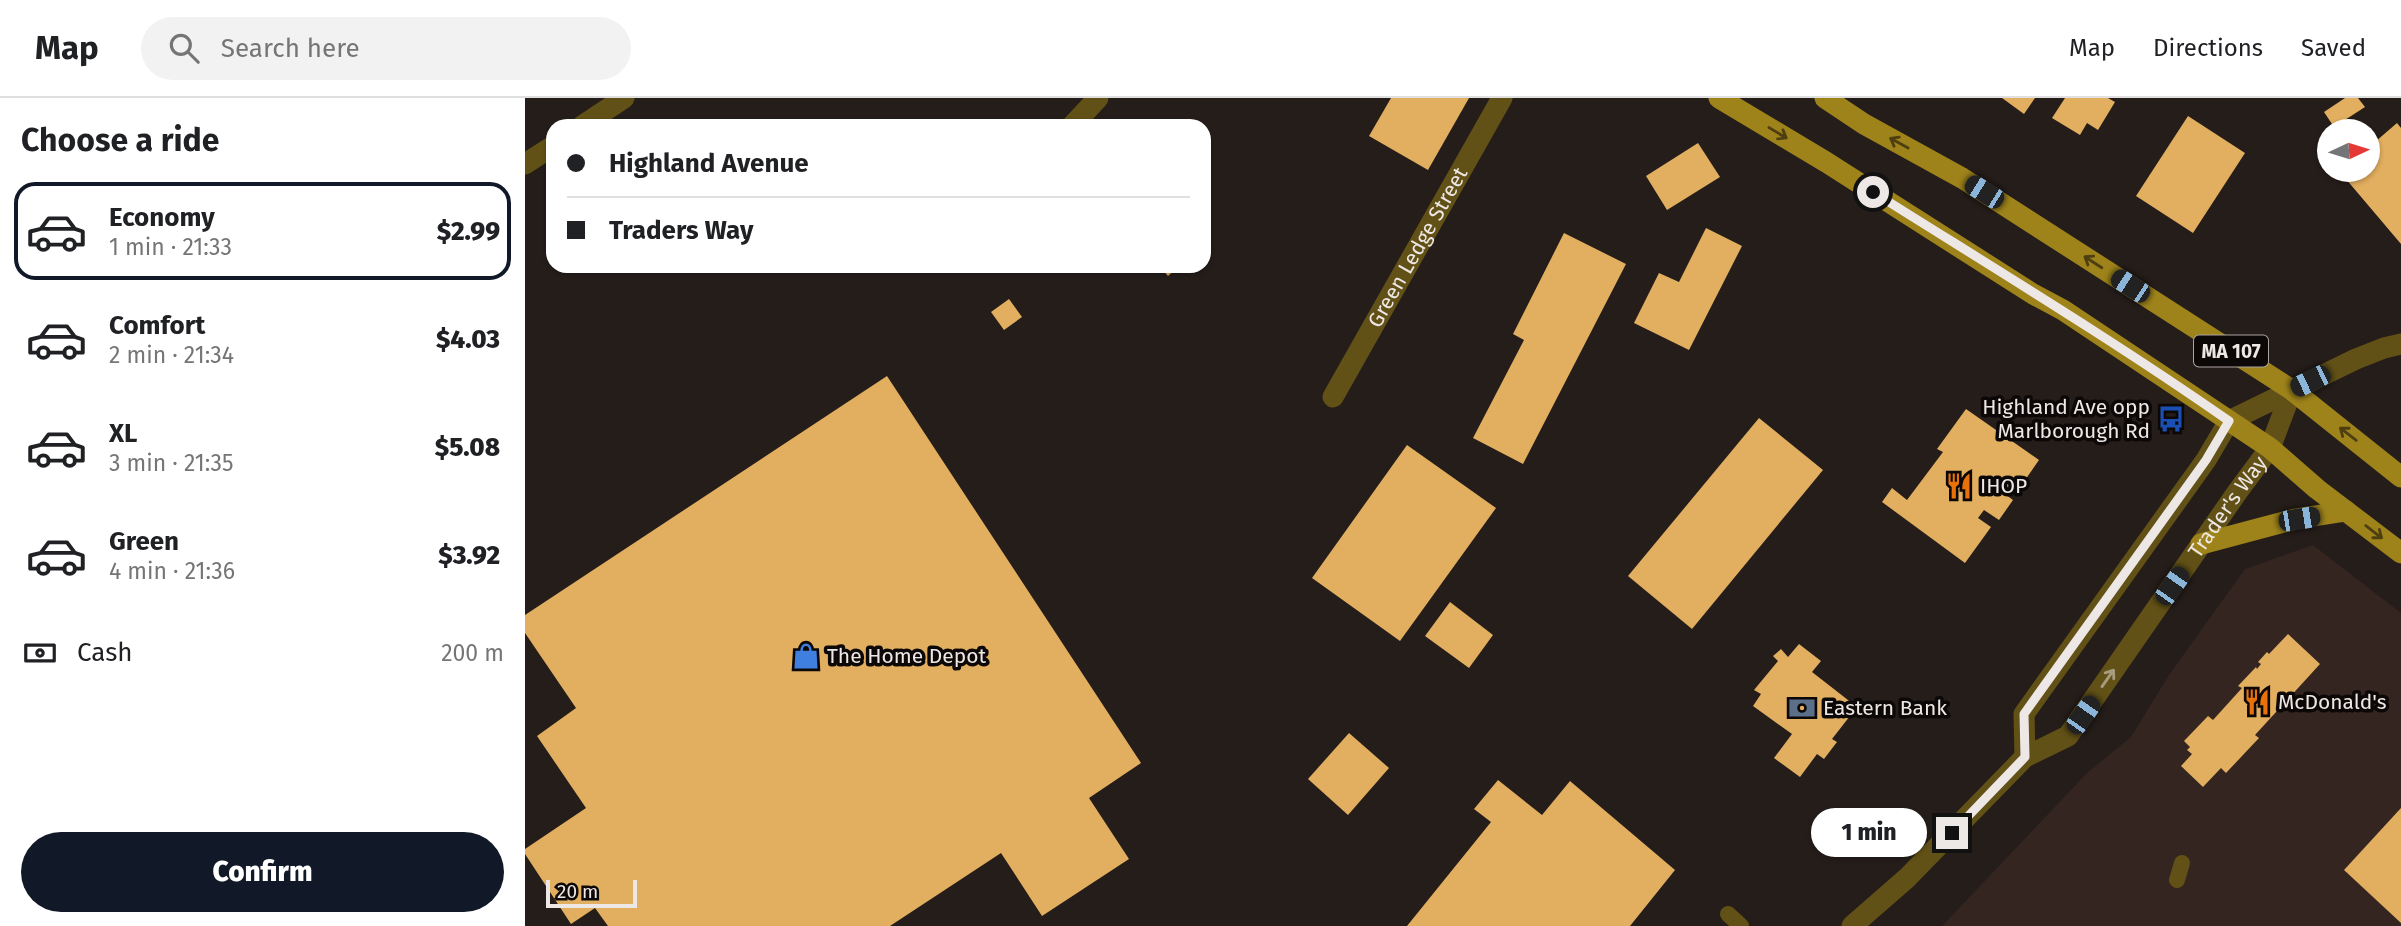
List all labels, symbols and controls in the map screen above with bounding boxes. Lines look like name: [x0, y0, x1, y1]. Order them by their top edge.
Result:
search box: [141, 17, 631, 80]
text: Map: [35, 28, 99, 68]
icon: search: [165, 29, 203, 67]
text: Search here: [221, 33, 360, 64]
text: Map: [2069, 34, 2115, 62]
text: Directions: [2153, 34, 2263, 62]
text: Saved: [2301, 34, 2366, 62]
north arrow: [2317, 119, 2380, 182]
map controls: [2317, 119, 2380, 182]
text: Choose a ride: [21, 121, 219, 159]
one-way arrow: [1767, 127, 1787, 141]
one-way arrow: [1889, 136, 1910, 149]
text: Highland Avenue: [609, 148, 809, 179]
street label: Green Ledge Street: [1362, 162, 1473, 332]
car: [1961, 172, 2008, 212]
route start: [1857, 176, 1889, 208]
icon: car: [25, 200, 88, 263]
text: Economy: [109, 202, 215, 233]
text: Traders Way: [609, 215, 753, 246]
text: $2.99: [437, 216, 500, 247]
text: 1 min · 21:33: [109, 233, 232, 261]
one-way arrow: [2084, 255, 2103, 269]
car: [2107, 266, 2154, 306]
icon: car: [25, 308, 88, 371]
text: Comfort: [109, 310, 205, 341]
text: $4.03: [436, 324, 500, 355]
road number: MA 107: [2194, 336, 2268, 366]
text: 2 min · 21:34: [109, 341, 234, 369]
car: [2287, 362, 2334, 400]
place label: Highland Ave opp Marlborough Rd: [1982, 394, 2150, 444]
bus stop icon: Highland Ave opp Marlborough Rd: [2156, 404, 2186, 434]
icon: car: [25, 416, 88, 479]
text: XL: [109, 418, 137, 449]
one-way arrow: [2339, 426, 2358, 441]
text: $5.08: [435, 432, 500, 463]
text: 3 min · 21:35: [109, 449, 233, 477]
street label: Trader's Way: [2182, 450, 2273, 563]
restaurant icon: IHOP: [1944, 471, 1974, 501]
place label: IHOP: [1980, 473, 2027, 499]
car: [2277, 505, 2322, 533]
icon: car: [25, 524, 88, 587]
one-way arrow: [2364, 525, 2382, 540]
text: Green: [109, 526, 179, 557]
text: $3.92: [438, 540, 500, 571]
text: 4 min · 21:36: [109, 557, 235, 585]
car: [2152, 563, 2193, 609]
icon: cash: [21, 634, 59, 672]
text: Cash: [77, 637, 133, 668]
text: 200 m: [441, 639, 504, 667]
shop icon: The Home Depot: [791, 641, 821, 671]
place label: The Home Depot: [827, 643, 986, 669]
one-way arrow: [2101, 669, 2115, 688]
restaurant icon: McDonald's: [2242, 687, 2272, 717]
place label: McDonald's: [2278, 689, 2387, 715]
car: [2063, 692, 2104, 738]
bank icon: Eastern Bank: [1787, 693, 1817, 723]
place label: Eastern Bank: [1823, 695, 1947, 721]
callout: 1 min: [1812, 808, 1927, 858]
route end: [1936, 817, 1968, 849]
text: 1 min: [1841, 818, 1897, 846]
button: Confirm: [21, 832, 504, 912]
scale bar: [546, 877, 637, 909]
text: 20 m: [557, 880, 598, 903]

